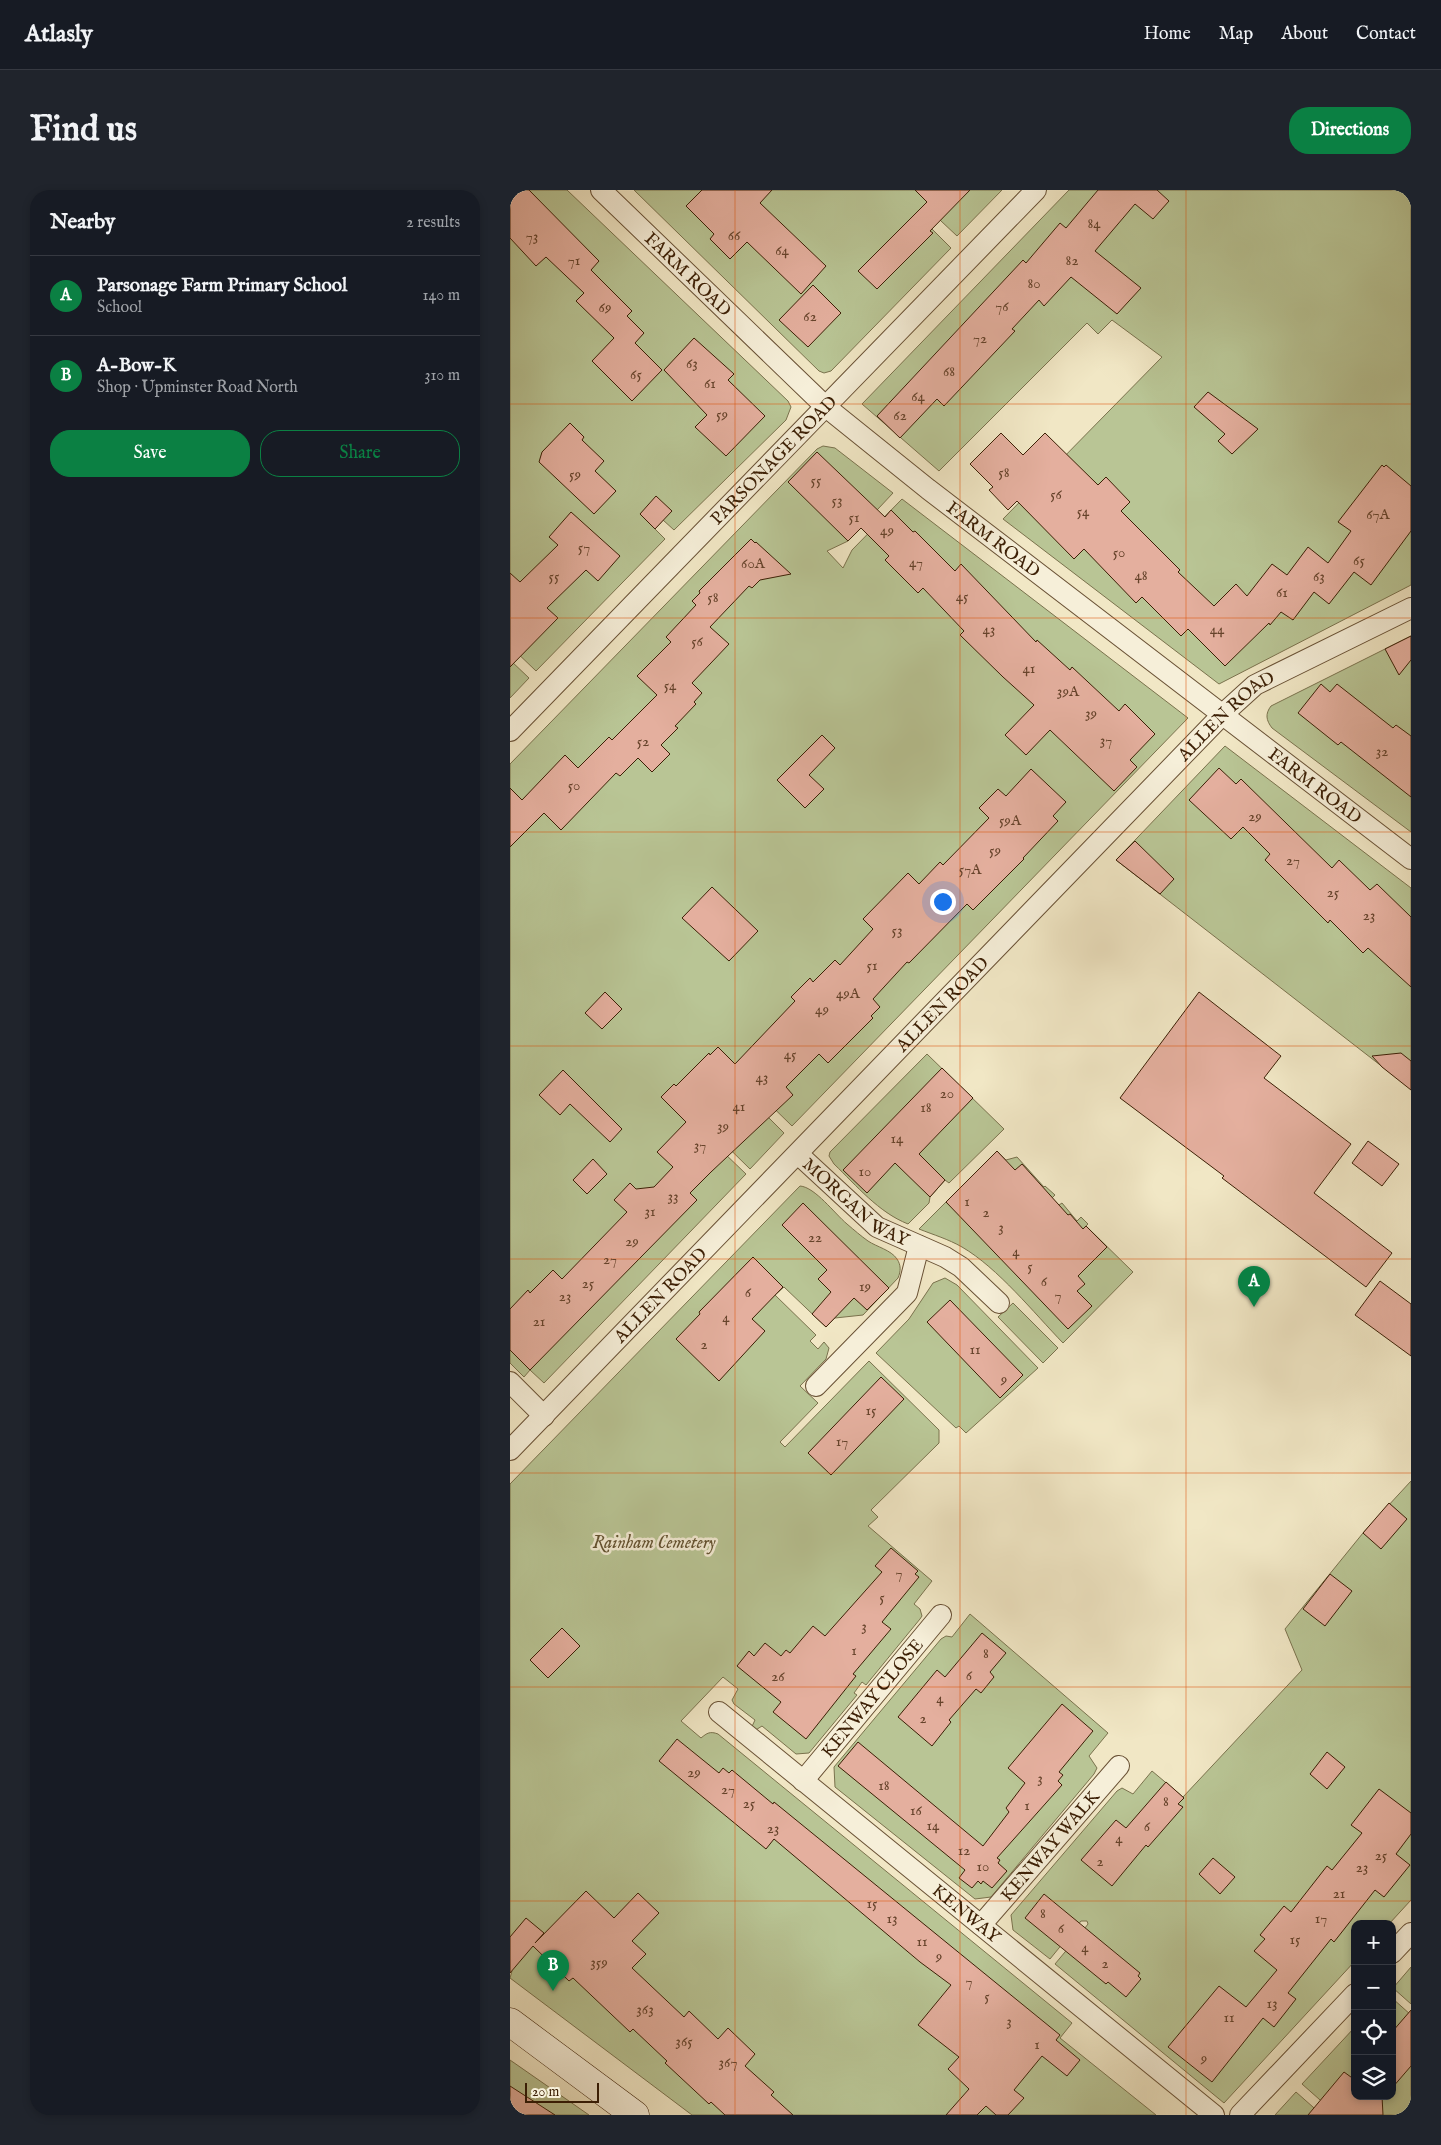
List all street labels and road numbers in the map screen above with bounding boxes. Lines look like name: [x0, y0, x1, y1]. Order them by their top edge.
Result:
street label: FARM ROAD: [639, 228, 735, 322]
street label: PARSONAGE ROAD: [706, 391, 843, 531]
street label: FARM ROAD: [941, 497, 1044, 584]
street label: ALLEN ROAD: [1173, 667, 1279, 767]
street label: FARM ROAD: [1263, 743, 1366, 830]
street label: ALLEN ROAD: [891, 952, 995, 1058]
street label: MORGAN WAY: [797, 1154, 913, 1253]
street label: ALLEN ROAD: [609, 1243, 713, 1349]
street label: KENWAY CLOSE: [817, 1635, 929, 1763]
street label: KENWAY WALK: [996, 1786, 1106, 1907]
street label: KENWAY: [927, 1880, 1005, 1950]

